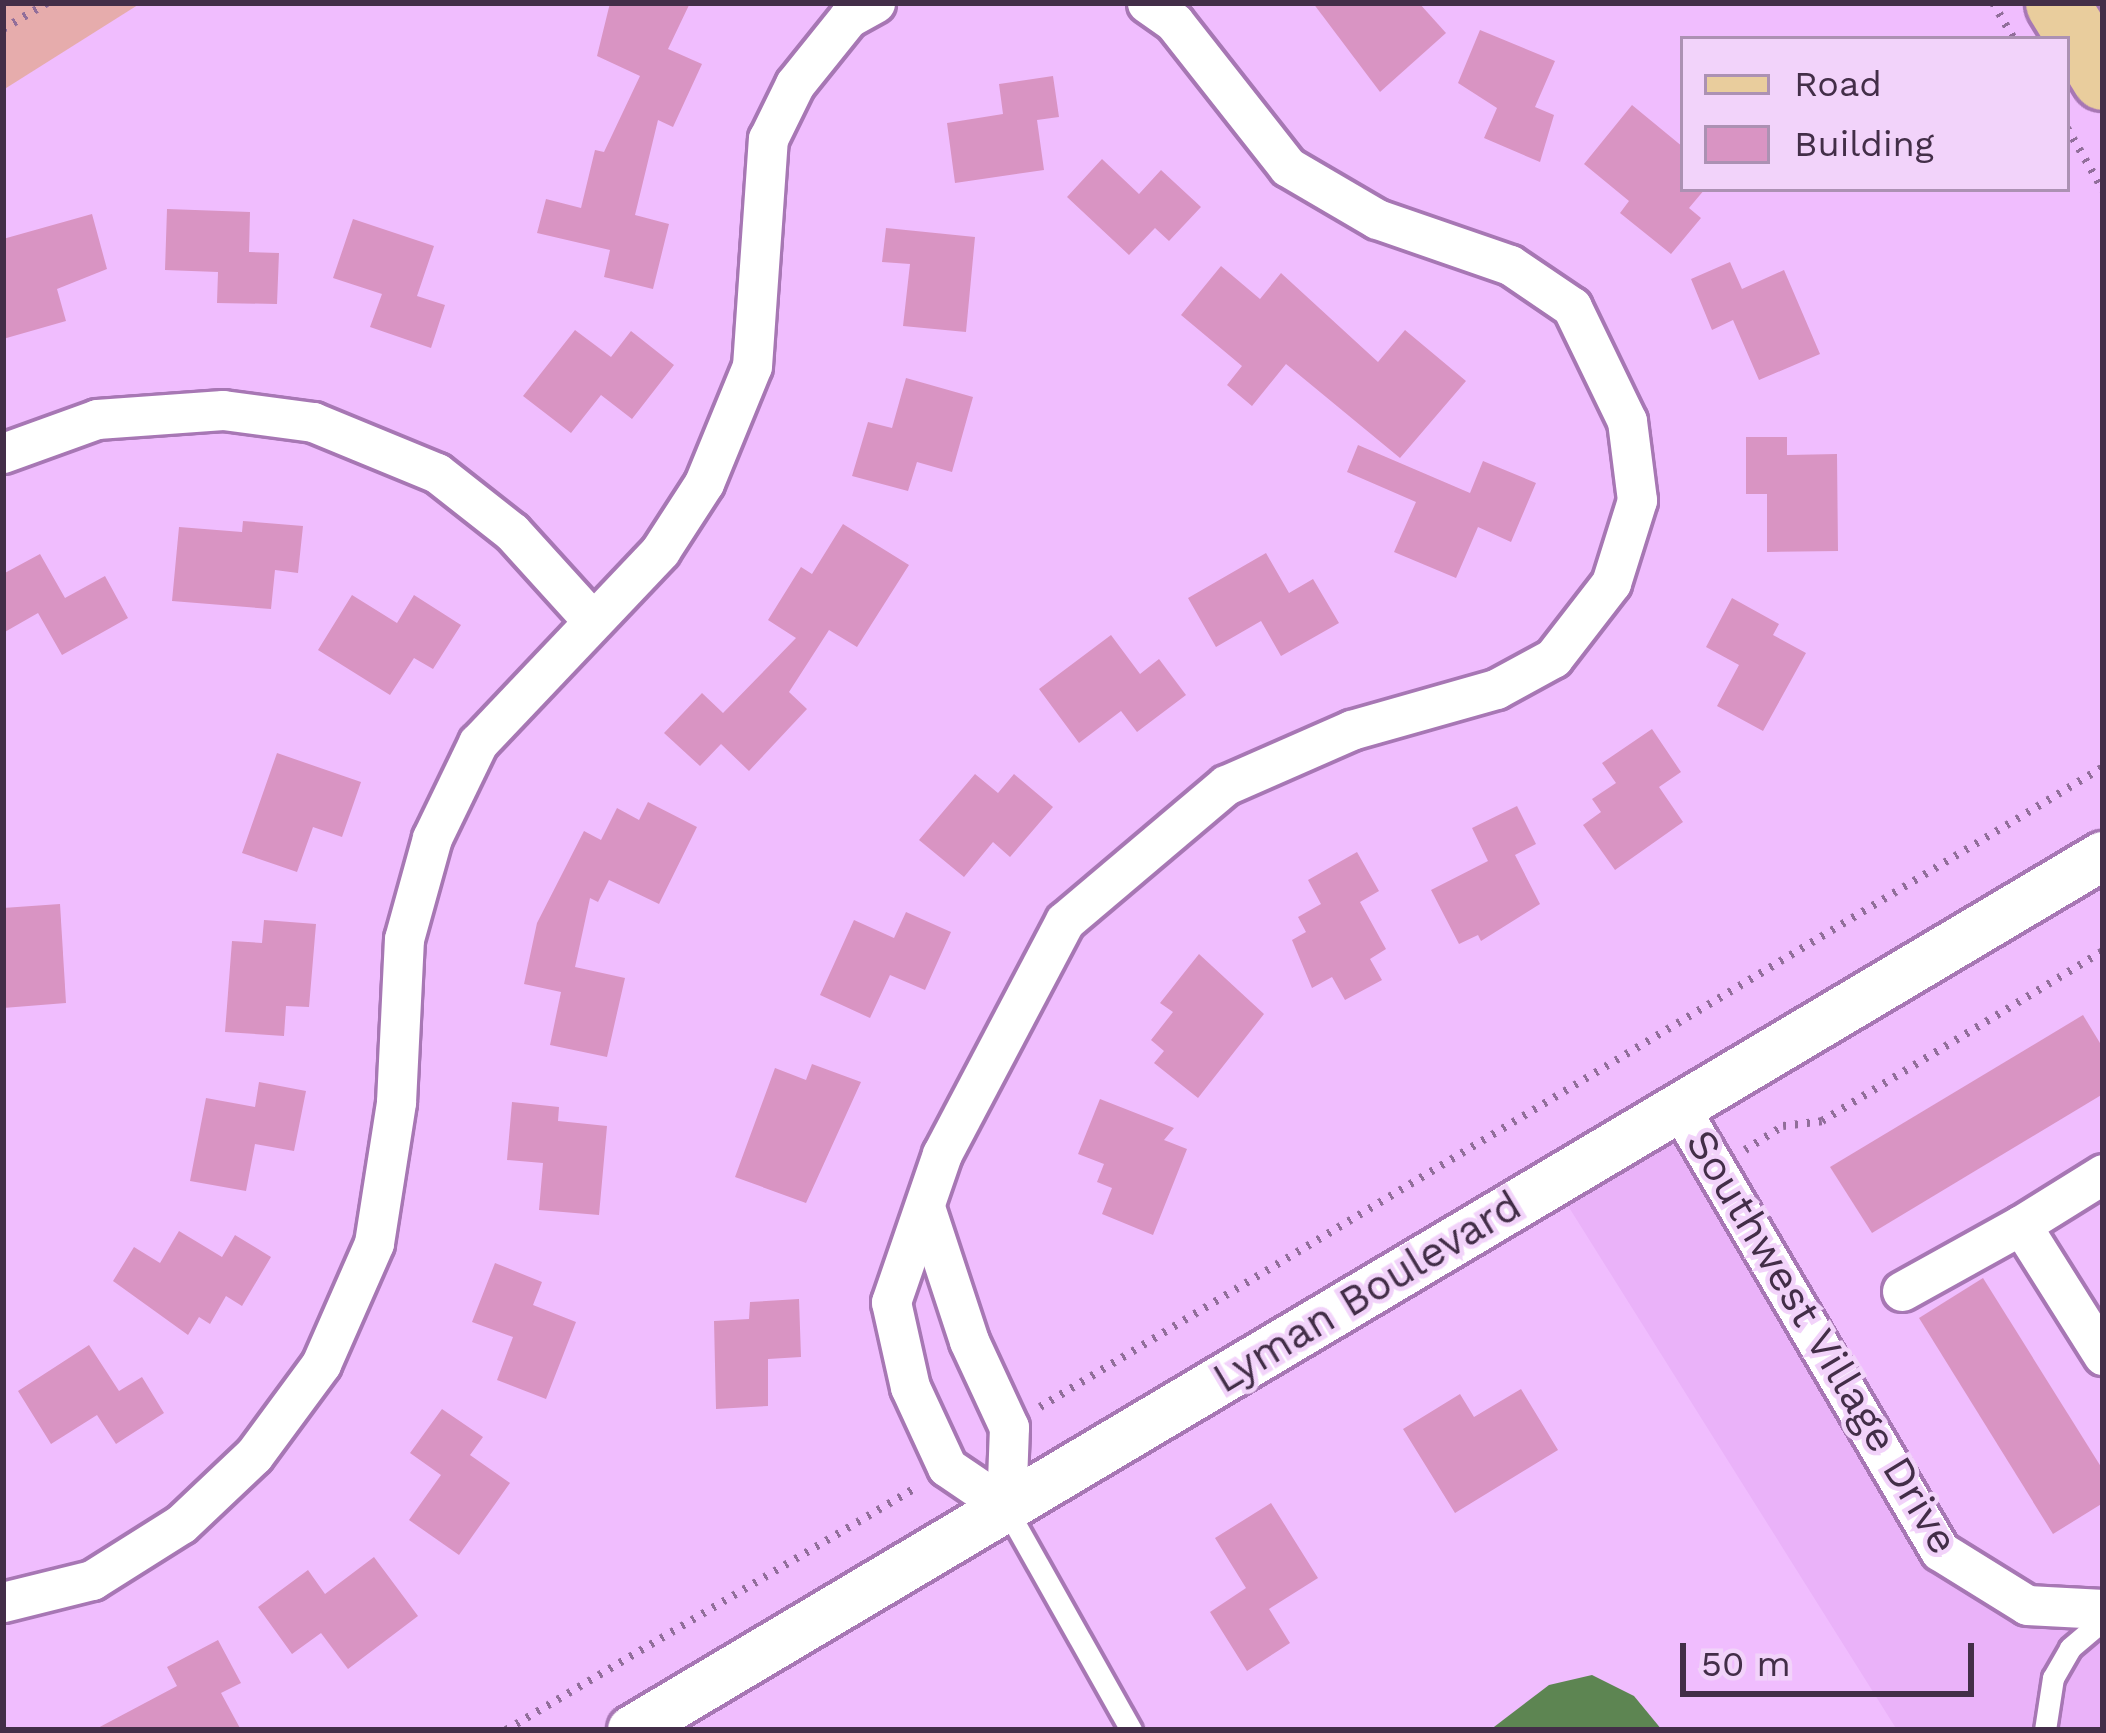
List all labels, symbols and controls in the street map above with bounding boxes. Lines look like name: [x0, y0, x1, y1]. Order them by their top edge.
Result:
legend: [1680, 36, 2070, 192]
text: Road: [1794, 63, 1882, 105]
text: Building: [1794, 123, 1934, 165]
street label: Southwest Village Drive: [1675, 1120, 1969, 1564]
street label: Lyman Boulevard: [1204, 1180, 1530, 1404]
scale bar: [1686, 1619, 1980, 1693]
text: 50 m: [1701, 1643, 1791, 1685]

